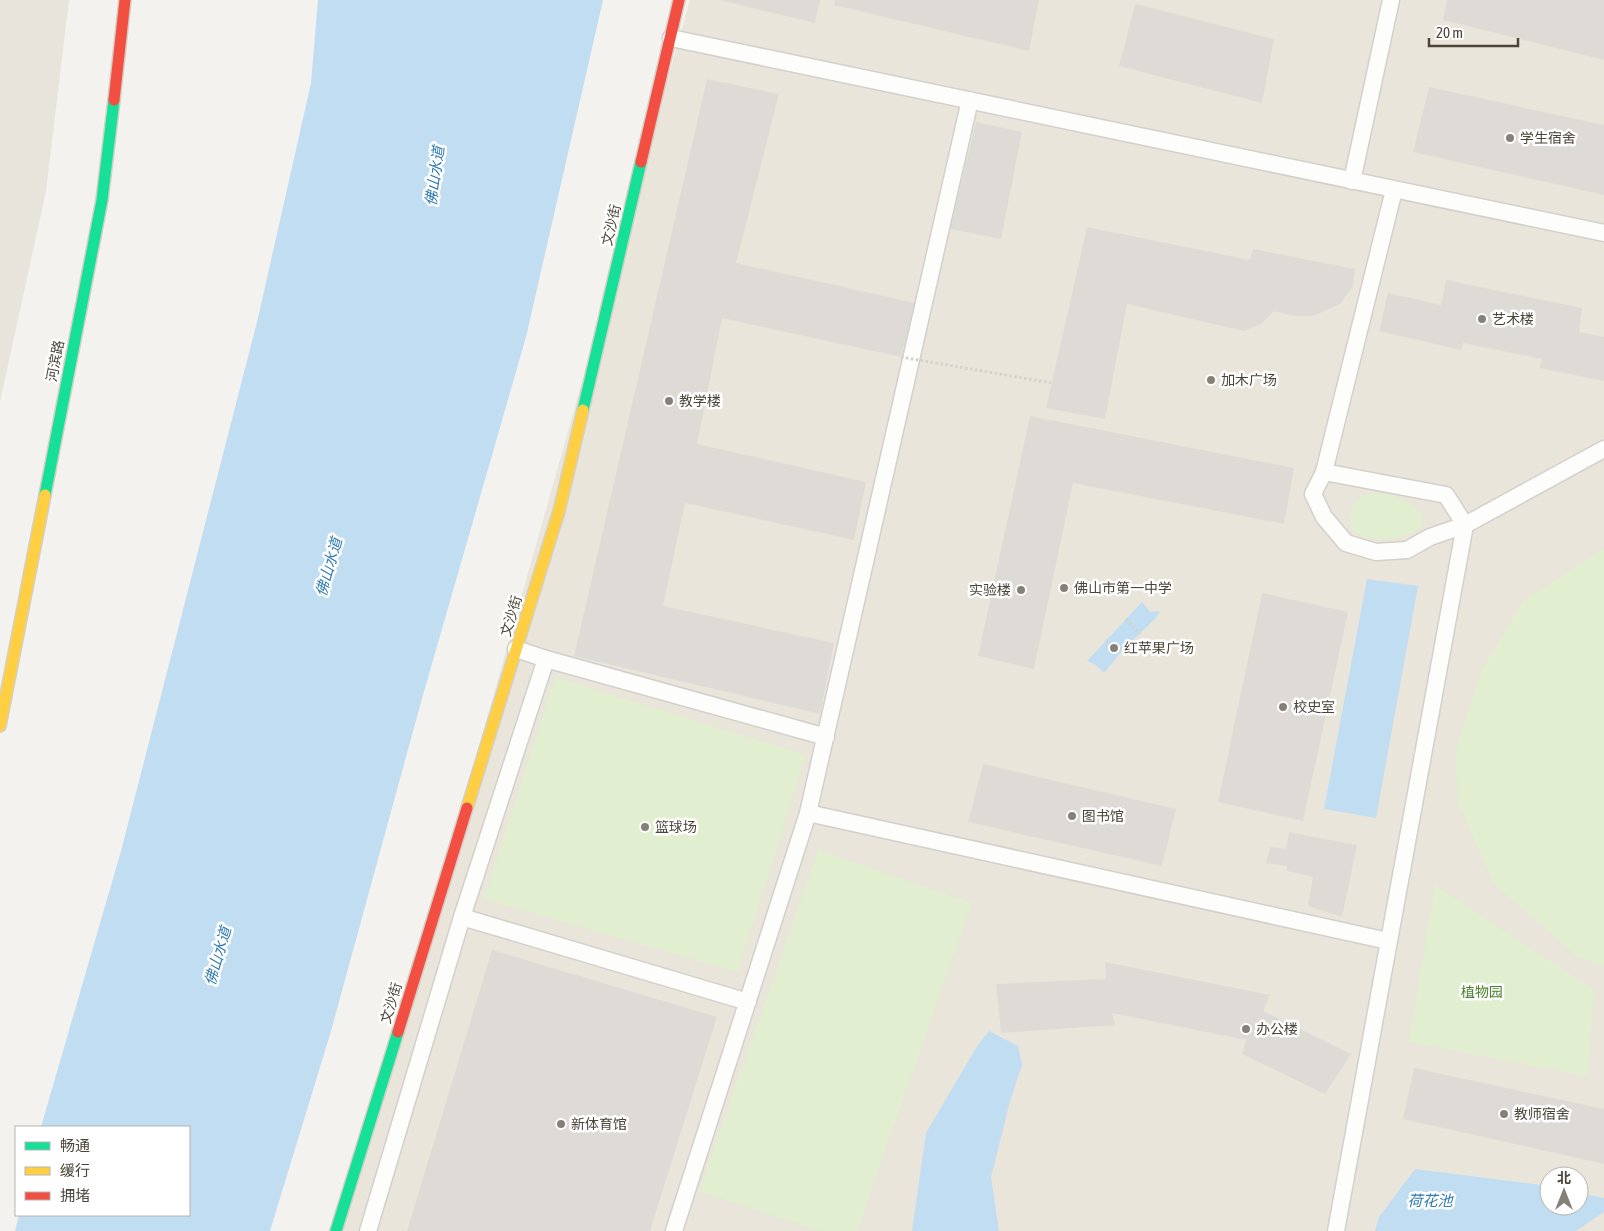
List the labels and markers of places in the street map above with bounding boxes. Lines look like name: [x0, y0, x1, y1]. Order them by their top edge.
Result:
place label: 学生宿舍: [1520, 130, 1576, 146]
marker: 学生宿舍: [1504, 132, 1516, 144]
place label: 艺术楼: [1492, 311, 1534, 327]
marker: 艺术楼: [1476, 313, 1488, 325]
place label: 加木广场: [1221, 372, 1277, 388]
marker: 加木广场: [1205, 374, 1217, 386]
place label: 教学楼: [679, 393, 721, 409]
marker: 教学楼: [663, 395, 675, 407]
place label: 佛山市第一中学: [1074, 580, 1172, 596]
place label: 实验楼: [969, 582, 1011, 598]
marker: 佛山市第一中学: [1058, 582, 1070, 594]
marker: 实验楼: [1015, 584, 1027, 596]
place label: 红苹果广场: [1124, 640, 1194, 656]
marker: 红苹果广场: [1108, 642, 1120, 654]
place label: 校史室: [1293, 699, 1335, 715]
marker: 校史室: [1277, 701, 1289, 713]
place label: 图书馆: [1082, 808, 1124, 824]
marker: 图书馆: [1066, 810, 1078, 822]
place label: 篮球场: [655, 819, 697, 835]
marker: 篮球场: [639, 821, 651, 833]
place label: 办公楼: [1256, 1021, 1298, 1037]
marker: 办公楼: [1240, 1023, 1252, 1035]
place label: 教师宿舍: [1514, 1106, 1570, 1122]
marker: 教师宿舍: [1498, 1108, 1510, 1120]
place label: 新体育馆: [571, 1116, 627, 1132]
marker: 新体育馆: [555, 1118, 567, 1130]

